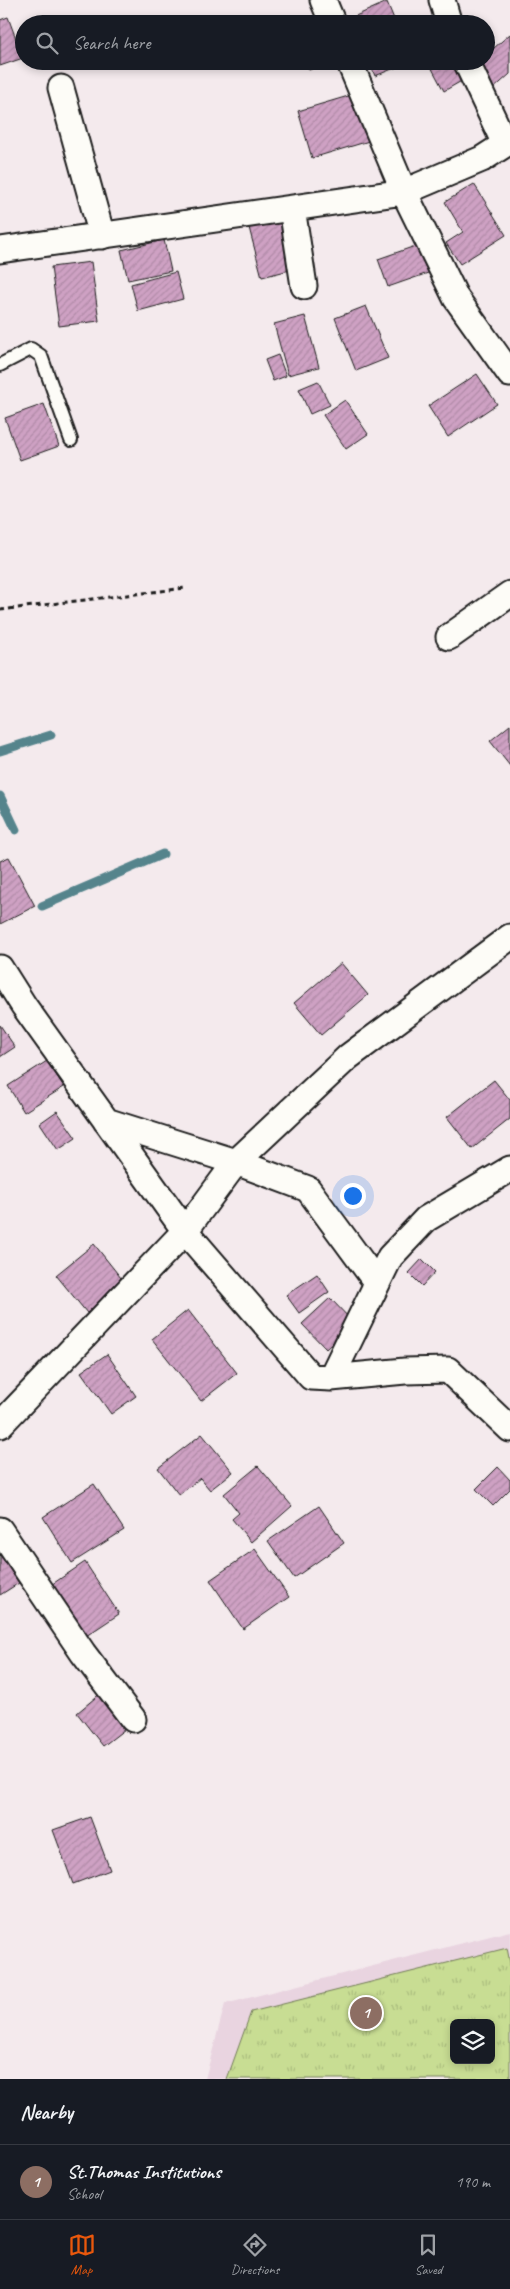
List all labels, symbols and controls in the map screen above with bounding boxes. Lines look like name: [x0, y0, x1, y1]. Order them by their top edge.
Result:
search box: [15, 15, 495, 70]
icon: search: [33, 29, 61, 57]
text: Search here: [73, 31, 150, 55]
your location: [340, 1183, 366, 1209]
pin: 1: [350, 1994, 382, 2032]
map controls: [450, 2019, 495, 2064]
button: layers: [450, 2019, 495, 2064]
text: Nearby: [20, 2099, 73, 2125]
text: St.Thomas Institutions: [67, 2160, 221, 2184]
text: 1: [32, 2172, 40, 2192]
text: 190 m: [456, 2172, 490, 2192]
text: School: [67, 2184, 101, 2204]
tab: Map: [68, 2231, 96, 2278]
tab: Directions: [231, 2231, 279, 2278]
tab: Saved: [414, 2231, 442, 2278]

